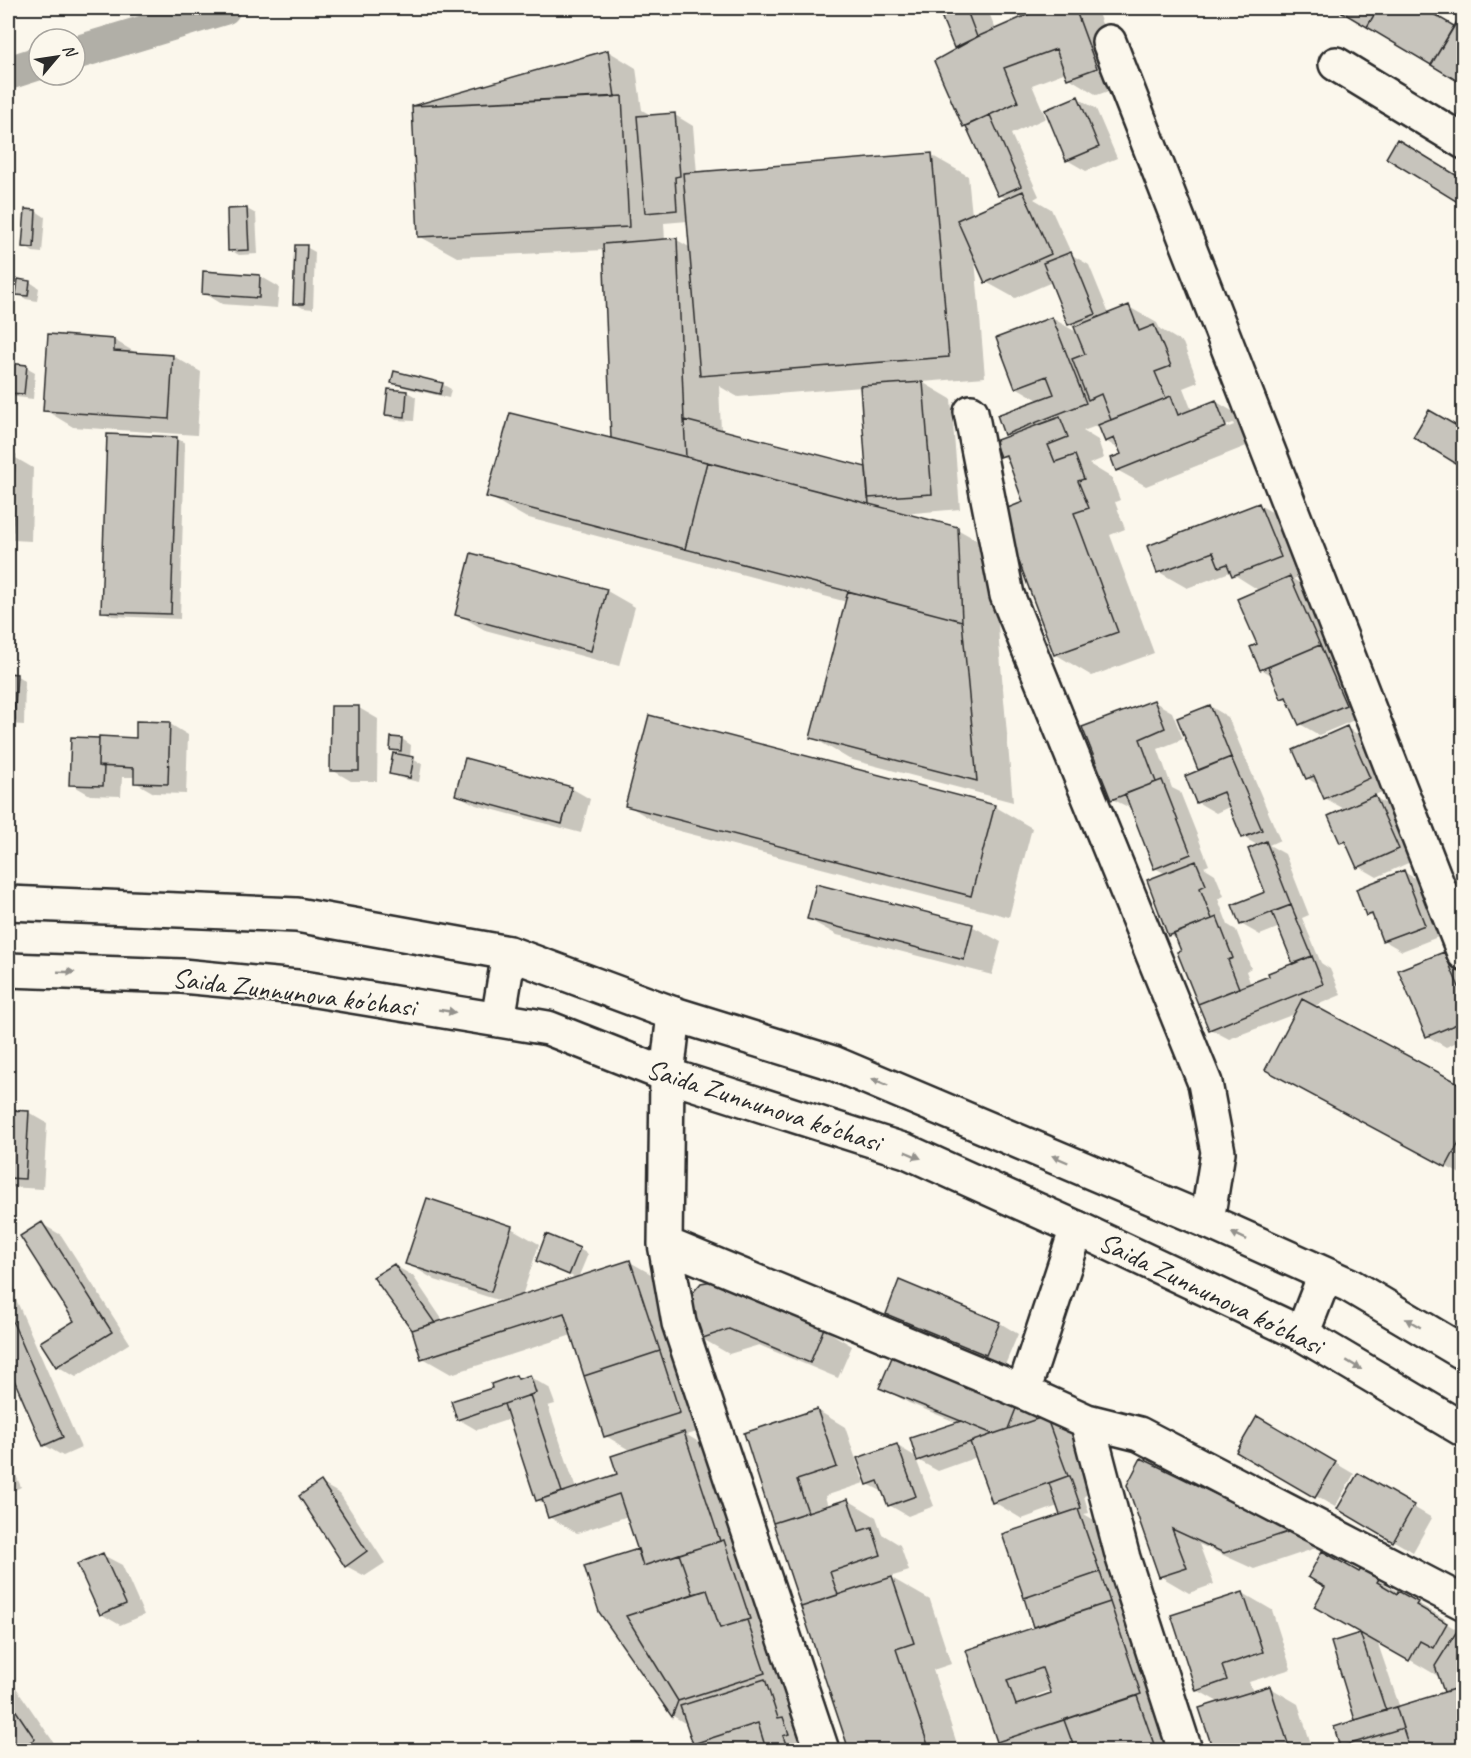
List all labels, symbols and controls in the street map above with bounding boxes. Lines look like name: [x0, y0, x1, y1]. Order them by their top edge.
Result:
north arrow: [27, 27, 87, 87]
text: N: [58, 41, 82, 62]
street label: Saida Zunnunova ko'chasi: [171, 960, 421, 1025]
one-way arrow: [56, 967, 75, 976]
one-way arrow: [438, 1007, 457, 1016]
street label: Saida Zunnunova ko'chasi: [642, 1051, 889, 1161]
one-way arrow: [872, 1078, 889, 1087]
one-way arrow: [905, 1150, 923, 1160]
one-way arrow: [1050, 1154, 1068, 1164]
street label: Saida Zunnunova ko'chasi: [1093, 1224, 1332, 1364]
one-way arrow: [1230, 1230, 1248, 1240]
one-way arrow: [1404, 1318, 1421, 1328]
one-way arrow: [1346, 1360, 1362, 1371]

